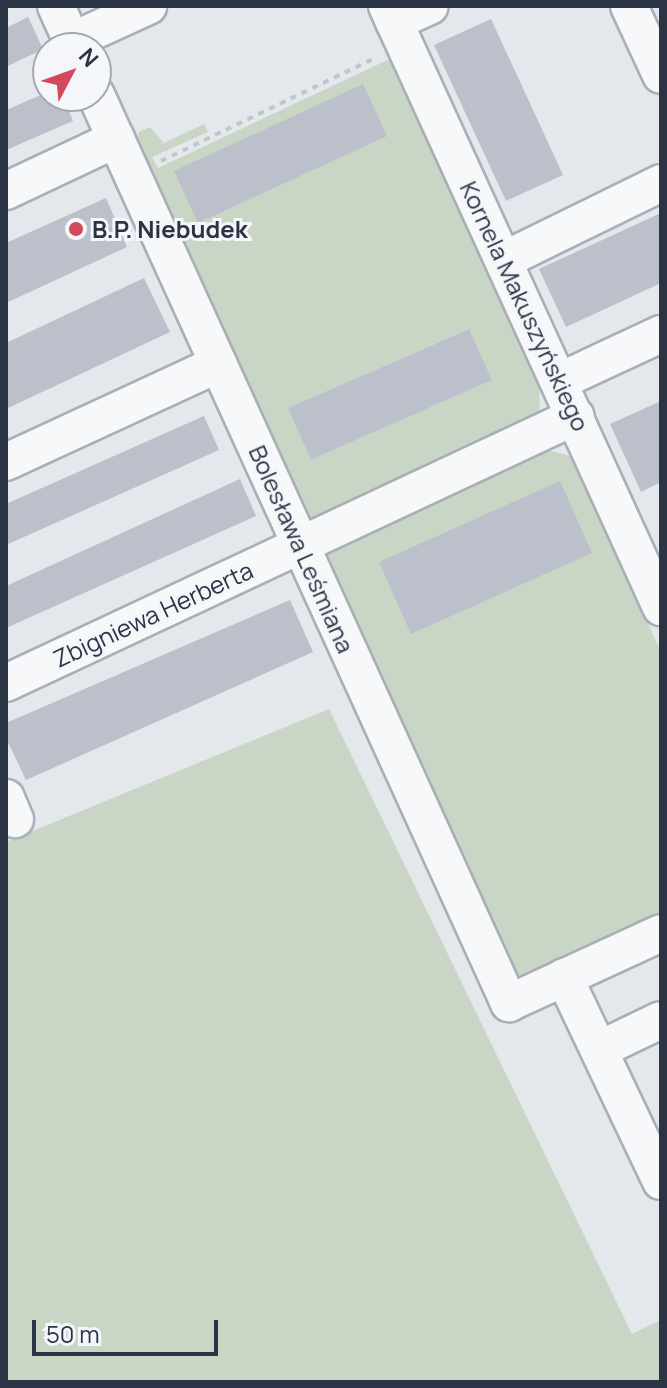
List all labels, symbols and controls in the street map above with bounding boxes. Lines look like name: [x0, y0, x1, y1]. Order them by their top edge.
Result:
north arrow: [32, 32, 112, 112]
text: N: [72, 42, 105, 73]
street label: Kornela Makuszyńskiego: [454, 177, 596, 435]
place label: B.P. Niebudek: [92, 215, 248, 243]
marker: B.P. Niebudek: [67, 220, 85, 238]
street label: Bolesława Leśmiana: [243, 441, 361, 657]
street label: Zbigniewa Herberta: [49, 555, 257, 673]
scale bar: [36, 1304, 222, 1354]
text: 50 m: [46, 1317, 100, 1350]

